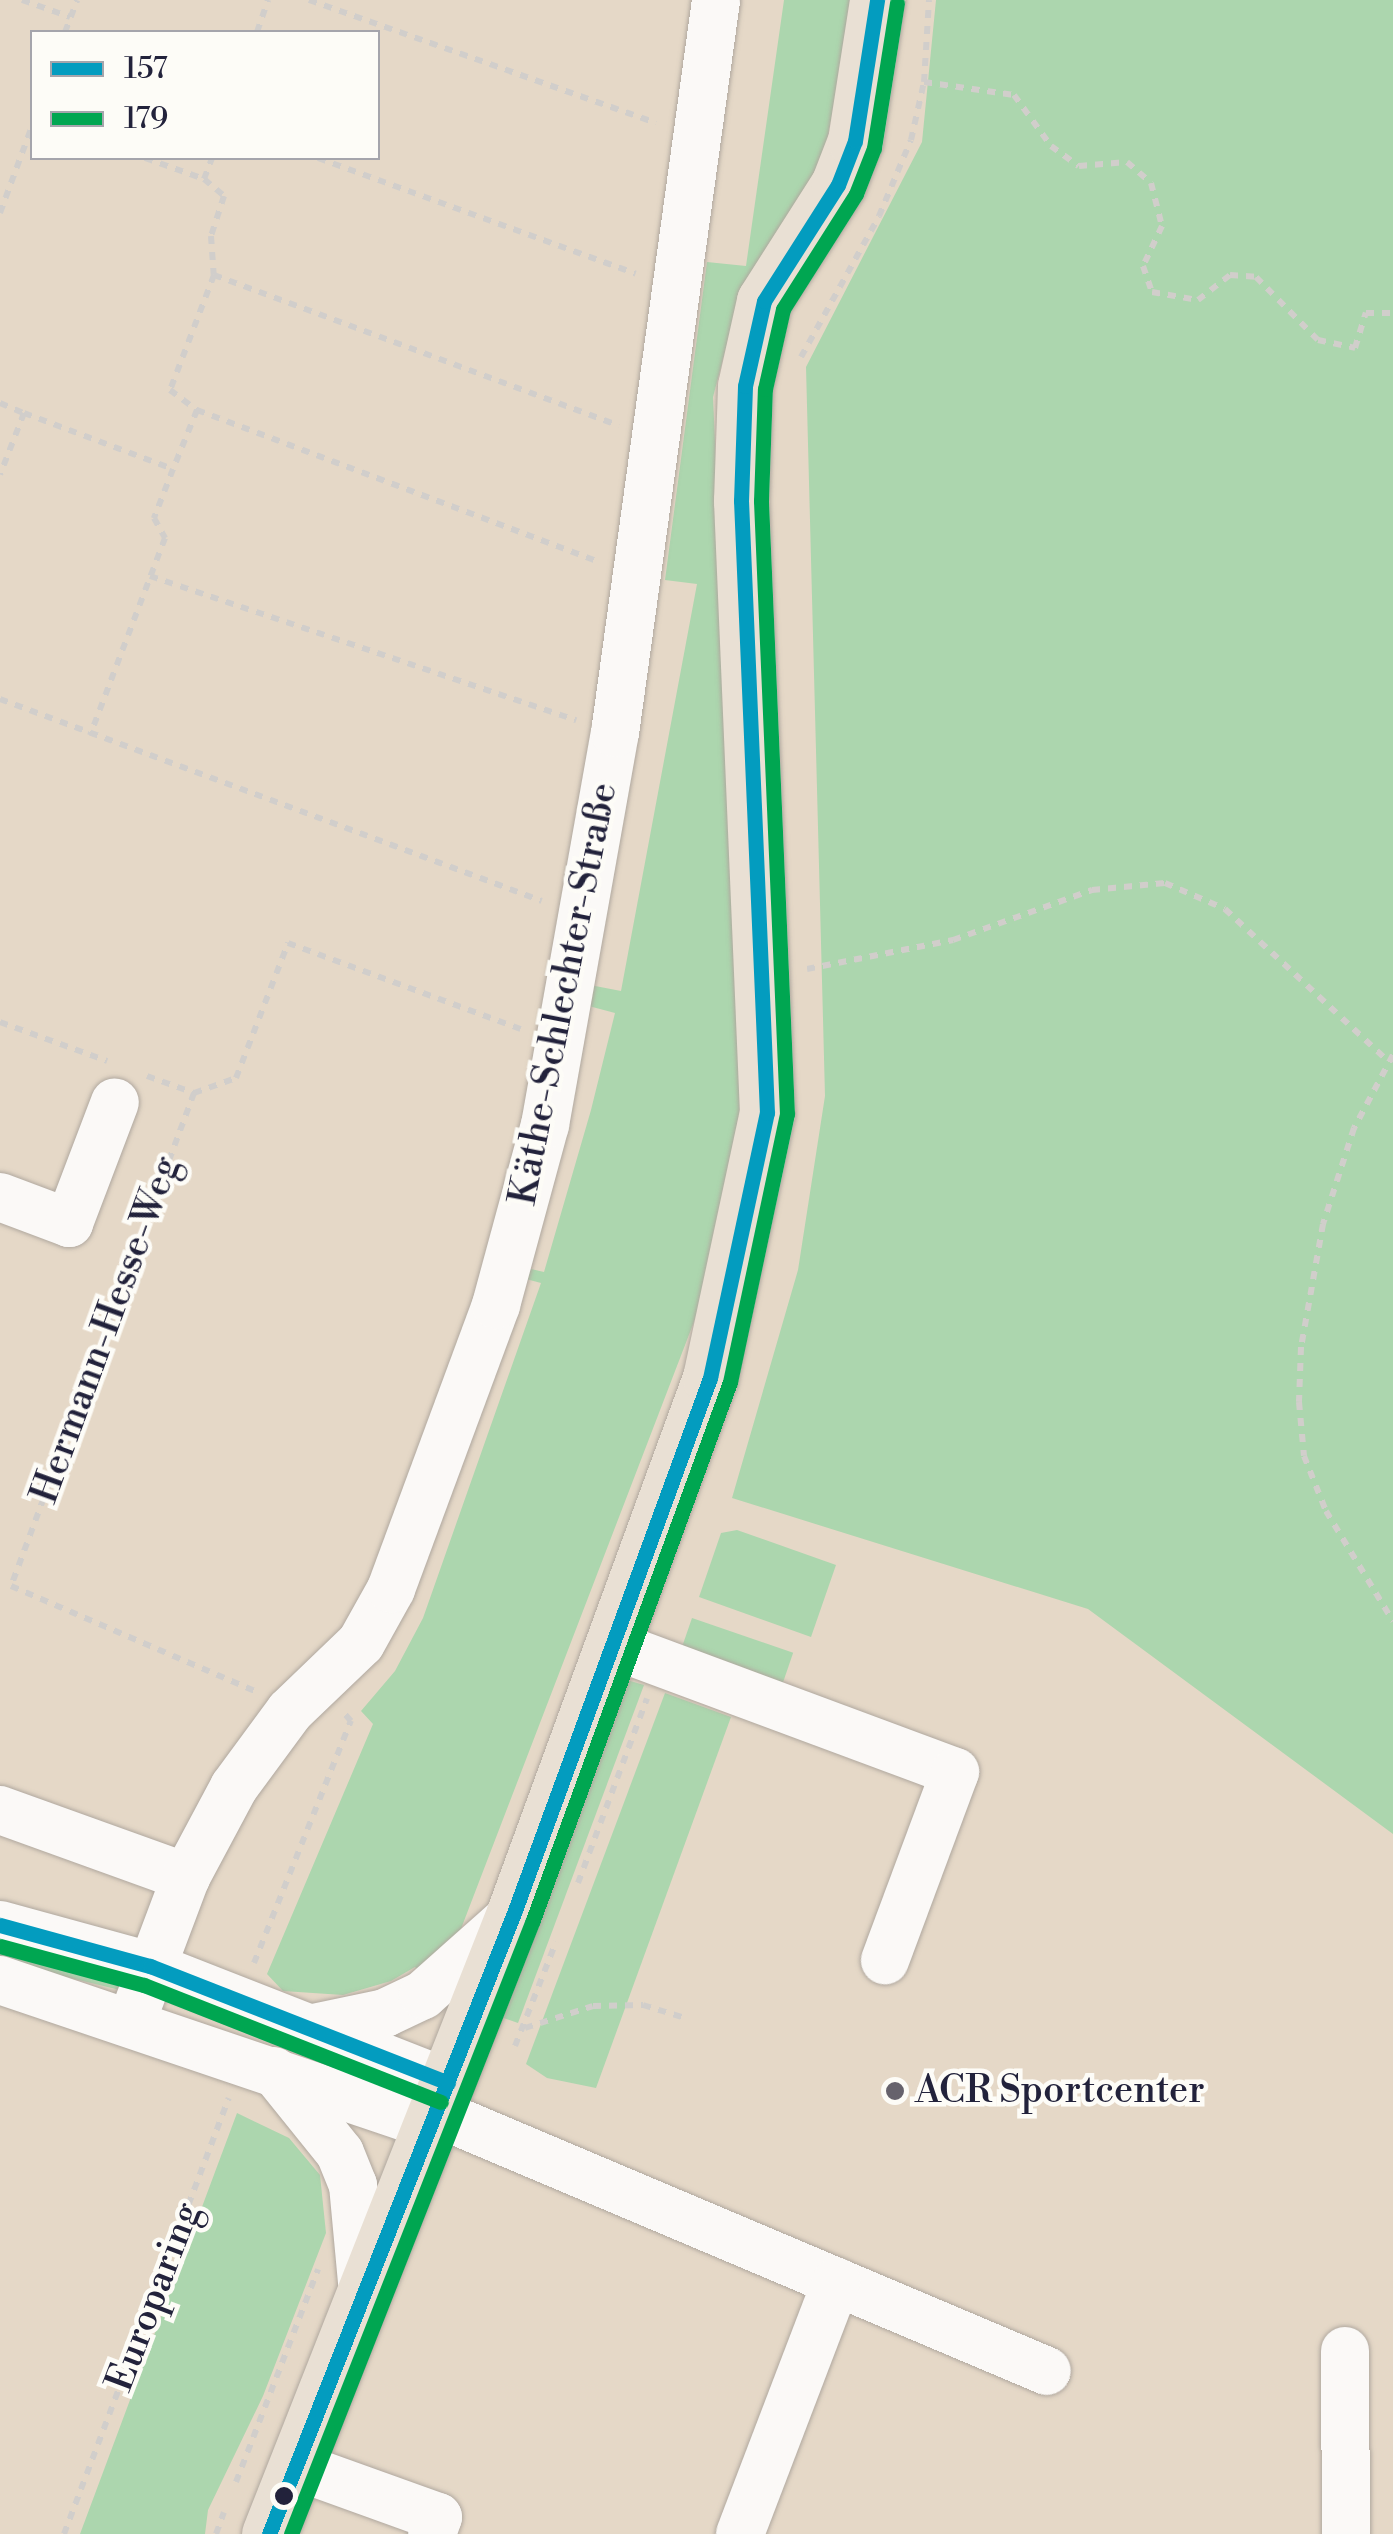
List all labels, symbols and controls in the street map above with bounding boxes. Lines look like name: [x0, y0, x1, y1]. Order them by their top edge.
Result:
legend: [30, 30, 380, 160]
text: 157: [124, 50, 168, 88]
text: 179: [124, 100, 168, 138]
street label: Käthe-Schlechter-Straße: [501, 779, 627, 1209]
street label: Hermann-Hesse-Weg: [22, 1150, 190, 1510]
place label: ACR Sportcenter: [915, 2068, 1205, 2114]
marker: ACR Sportcenter: [884, 2080, 906, 2102]
street label: Europaring: [97, 2196, 211, 2398]
unlabelled marker: [274, 2486, 294, 2506]

